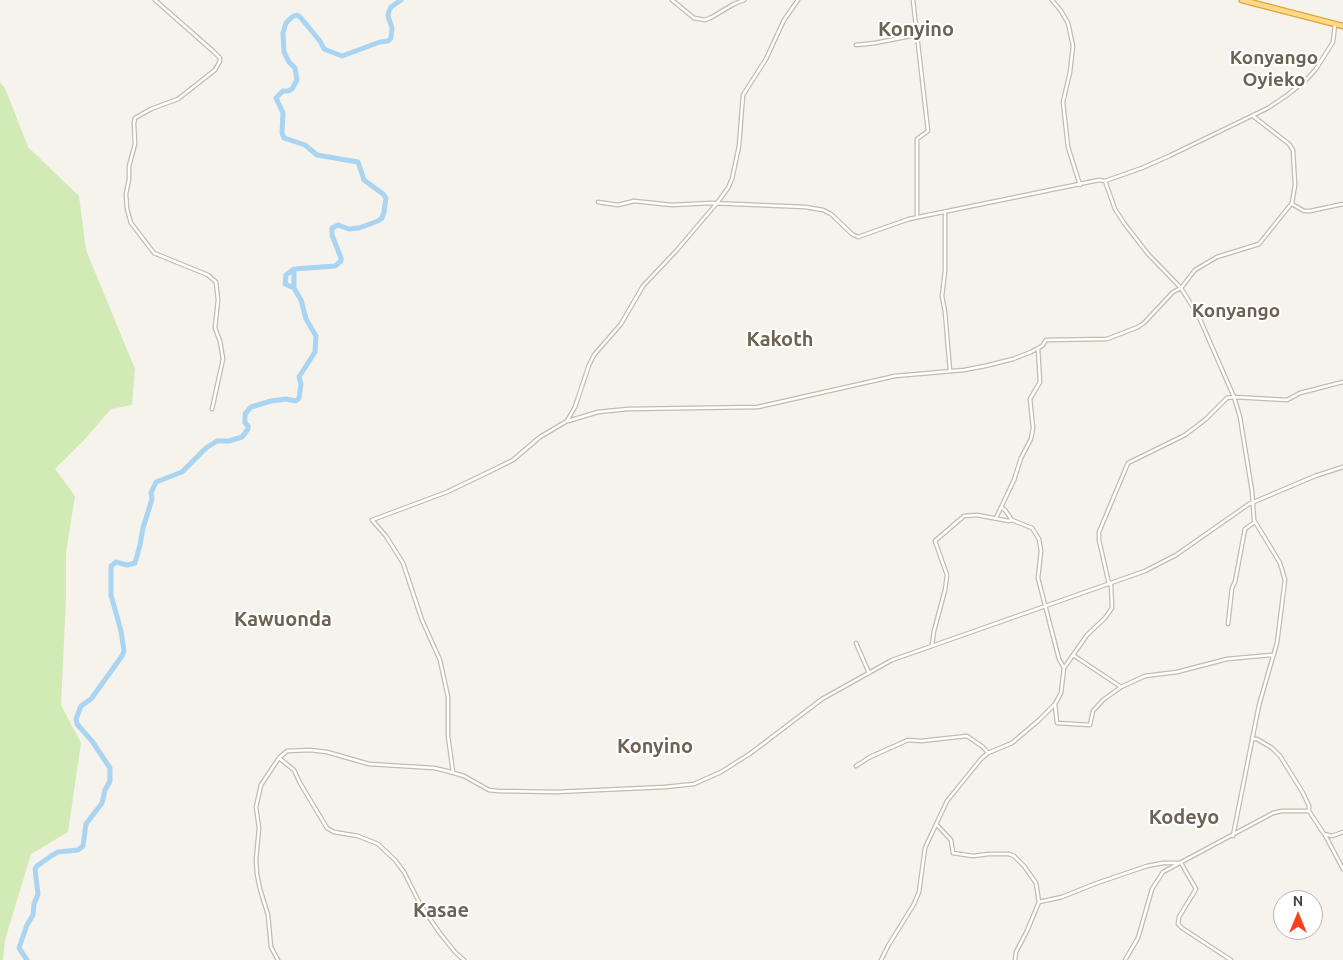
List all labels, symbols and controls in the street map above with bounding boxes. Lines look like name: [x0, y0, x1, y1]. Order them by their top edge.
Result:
district label: Konyino: [878, 17, 954, 41]
district label: Konyango Oyieko: [1230, 47, 1318, 91]
district label: Konyango: [1192, 300, 1280, 322]
district label: Kakoth: [747, 327, 813, 351]
district label: Kawuonda: [234, 607, 332, 631]
district label: Konyino: [617, 734, 693, 758]
district label: Kodeyo: [1149, 805, 1219, 829]
north arrow: [1273, 890, 1323, 940]
text: N: [1293, 893, 1303, 909]
district label: Kasae: [413, 898, 469, 922]

